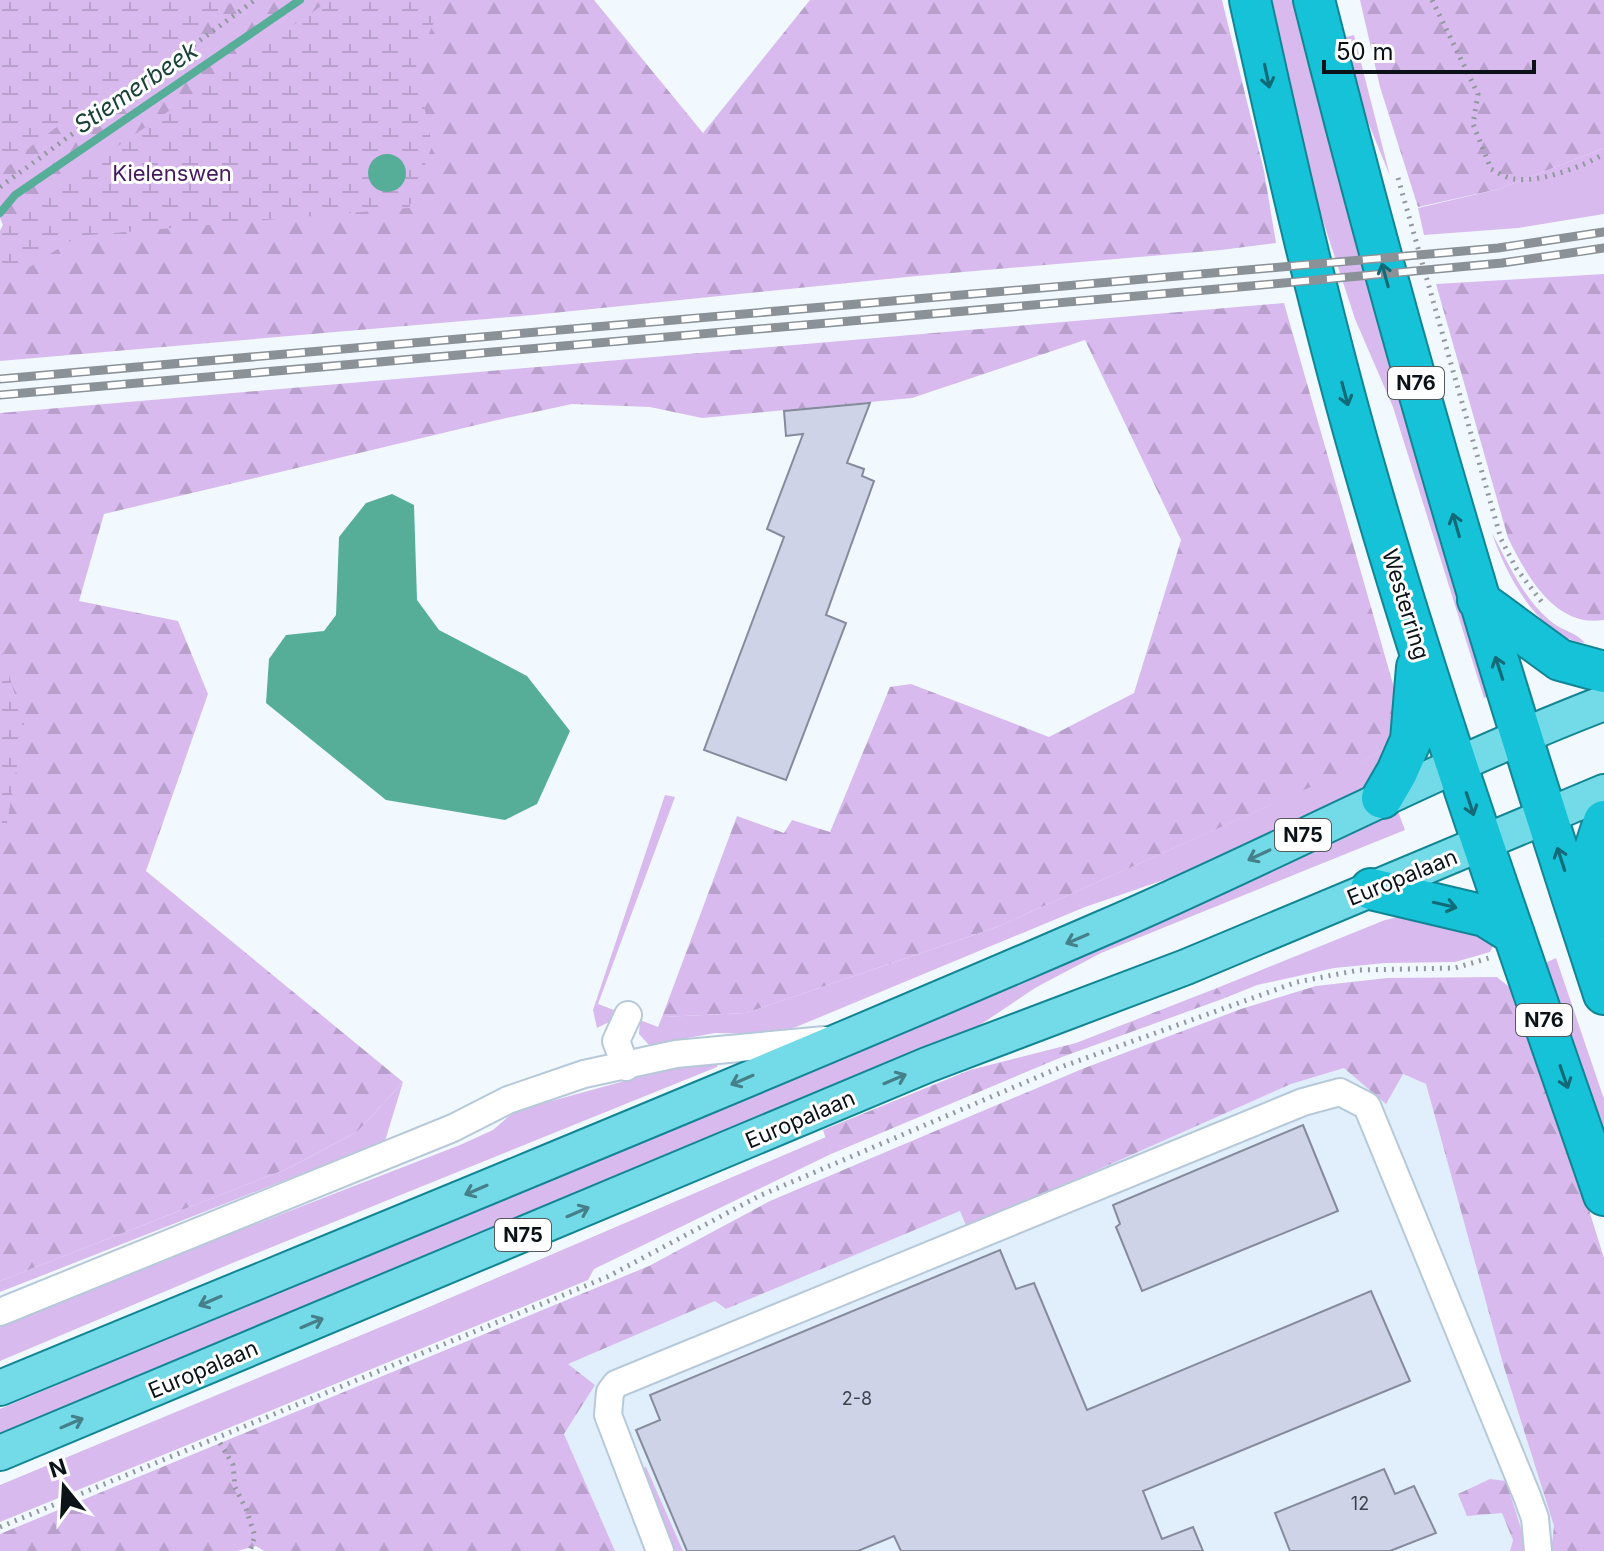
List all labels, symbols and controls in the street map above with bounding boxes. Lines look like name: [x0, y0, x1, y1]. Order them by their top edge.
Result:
scale bar: [1324, 24, 1534, 74]
water label: Stiemerbeek: [68, 35, 204, 140]
text: 50 m: [1336, 37, 1394, 66]
one-way arrow: [1260, 63, 1275, 89]
park label: Kielenswen: [112, 160, 232, 186]
one-way arrow: [1377, 262, 1392, 288]
road number: N76: [1388, 367, 1444, 399]
one-way arrow: [1338, 380, 1353, 406]
one-way arrow: [1448, 513, 1463, 538]
street label: Westerring: [1377, 546, 1435, 662]
one-way arrow: [1491, 655, 1506, 680]
one-way arrow: [1464, 792, 1479, 817]
road number: N75: [1275, 819, 1331, 851]
street label: Europalaan: [1343, 843, 1461, 911]
one-way arrow: [1552, 846, 1567, 871]
one-way arrow: [1247, 849, 1272, 864]
one-way arrow: [1431, 898, 1457, 913]
one-way arrow: [1065, 932, 1090, 947]
road number: N76: [1516, 1004, 1572, 1036]
one-way arrow: [1557, 1064, 1572, 1089]
one-way arrow: [882, 1071, 907, 1085]
one-way arrow: [731, 1074, 755, 1088]
street label: Europalaan: [741, 1084, 859, 1154]
one-way arrow: [465, 1184, 489, 1199]
one-way arrow: [565, 1203, 589, 1218]
road number: N75: [495, 1219, 551, 1251]
one-way arrow: [199, 1294, 223, 1309]
one-way arrow: [299, 1315, 324, 1329]
street label: Europalaan: [144, 1334, 262, 1404]
house number: 2-8: [842, 1388, 872, 1409]
one-way arrow: [59, 1415, 84, 1430]
north arrow: [24, 1447, 104, 1527]
text: N: [46, 1453, 70, 1483]
house number: 12: [1351, 1493, 1369, 1514]

